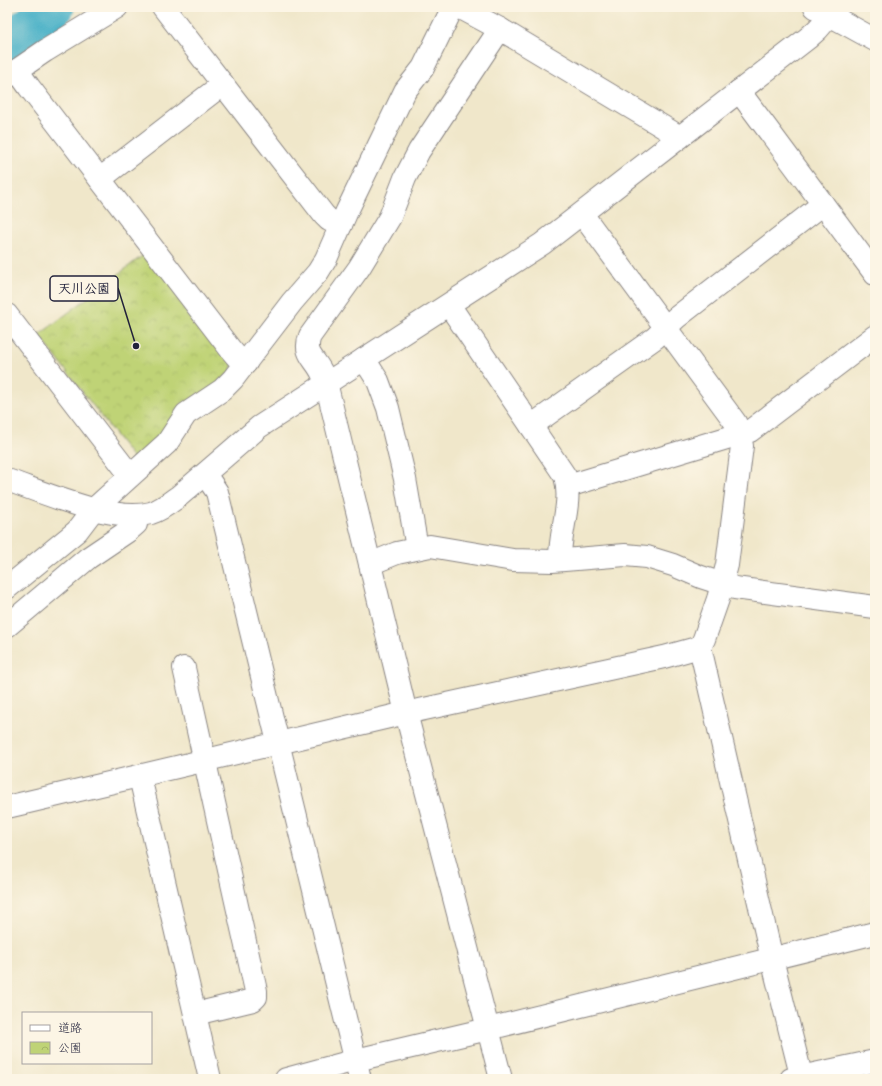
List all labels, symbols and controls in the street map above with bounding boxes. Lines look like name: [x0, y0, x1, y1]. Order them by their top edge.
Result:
callout: 天川公園: [50, 276, 118, 301]
text: 天川公園: [58, 280, 110, 297]
legend: [22, 1012, 152, 1064]
text: 道路: [58, 1020, 82, 1035]
text: 公園: [58, 1040, 82, 1055]

